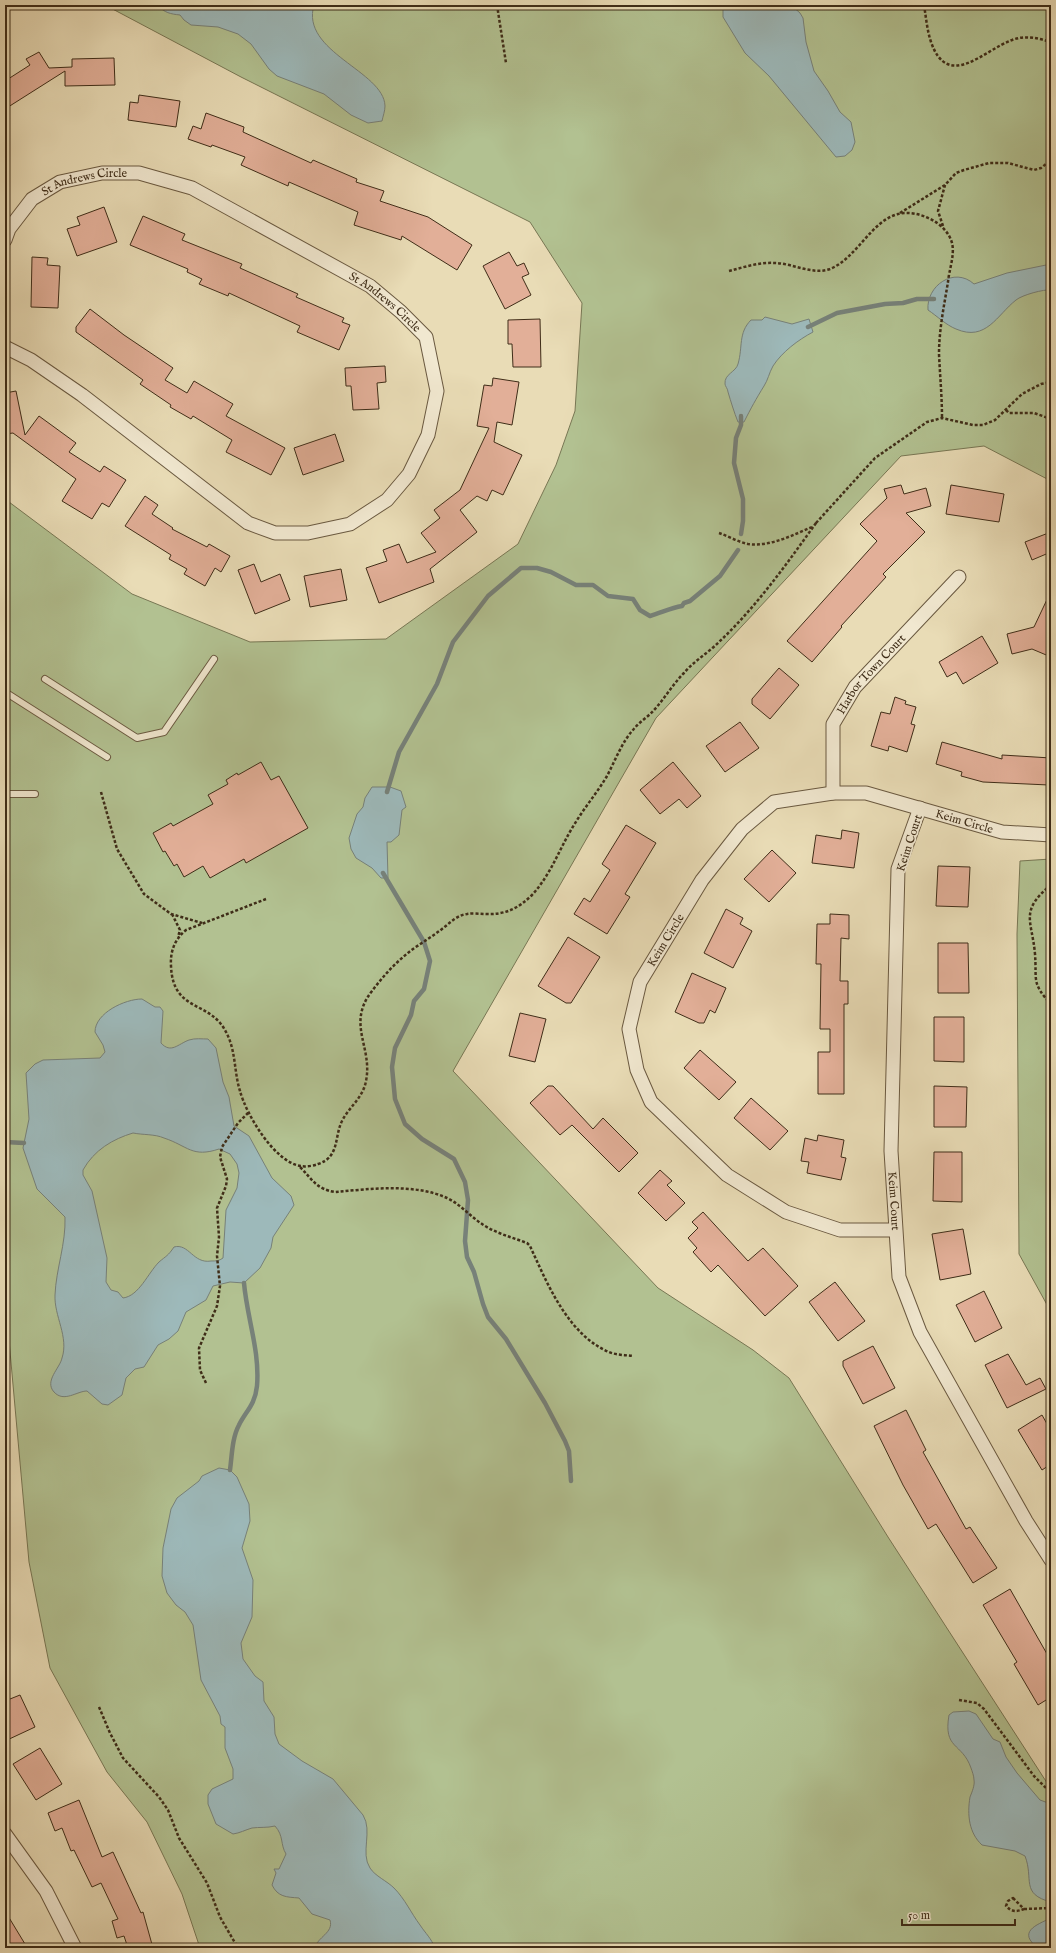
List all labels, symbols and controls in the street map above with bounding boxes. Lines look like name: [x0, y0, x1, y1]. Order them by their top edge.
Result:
street label: St Andrews Circle: [39, 165, 128, 199]
street label: St Andrews Circle: [346, 269, 424, 336]
street label: Harbor Town Court: [833, 631, 909, 717]
street label: Keim Circle: [934, 806, 995, 837]
street label: Keim Court: [893, 813, 926, 874]
street label: Keim Circle: [644, 911, 688, 970]
street label: Keim Court: [884, 1171, 903, 1231]
scale bar: [902, 1901, 1015, 1927]
text: 50 m: [908, 1908, 930, 1923]

